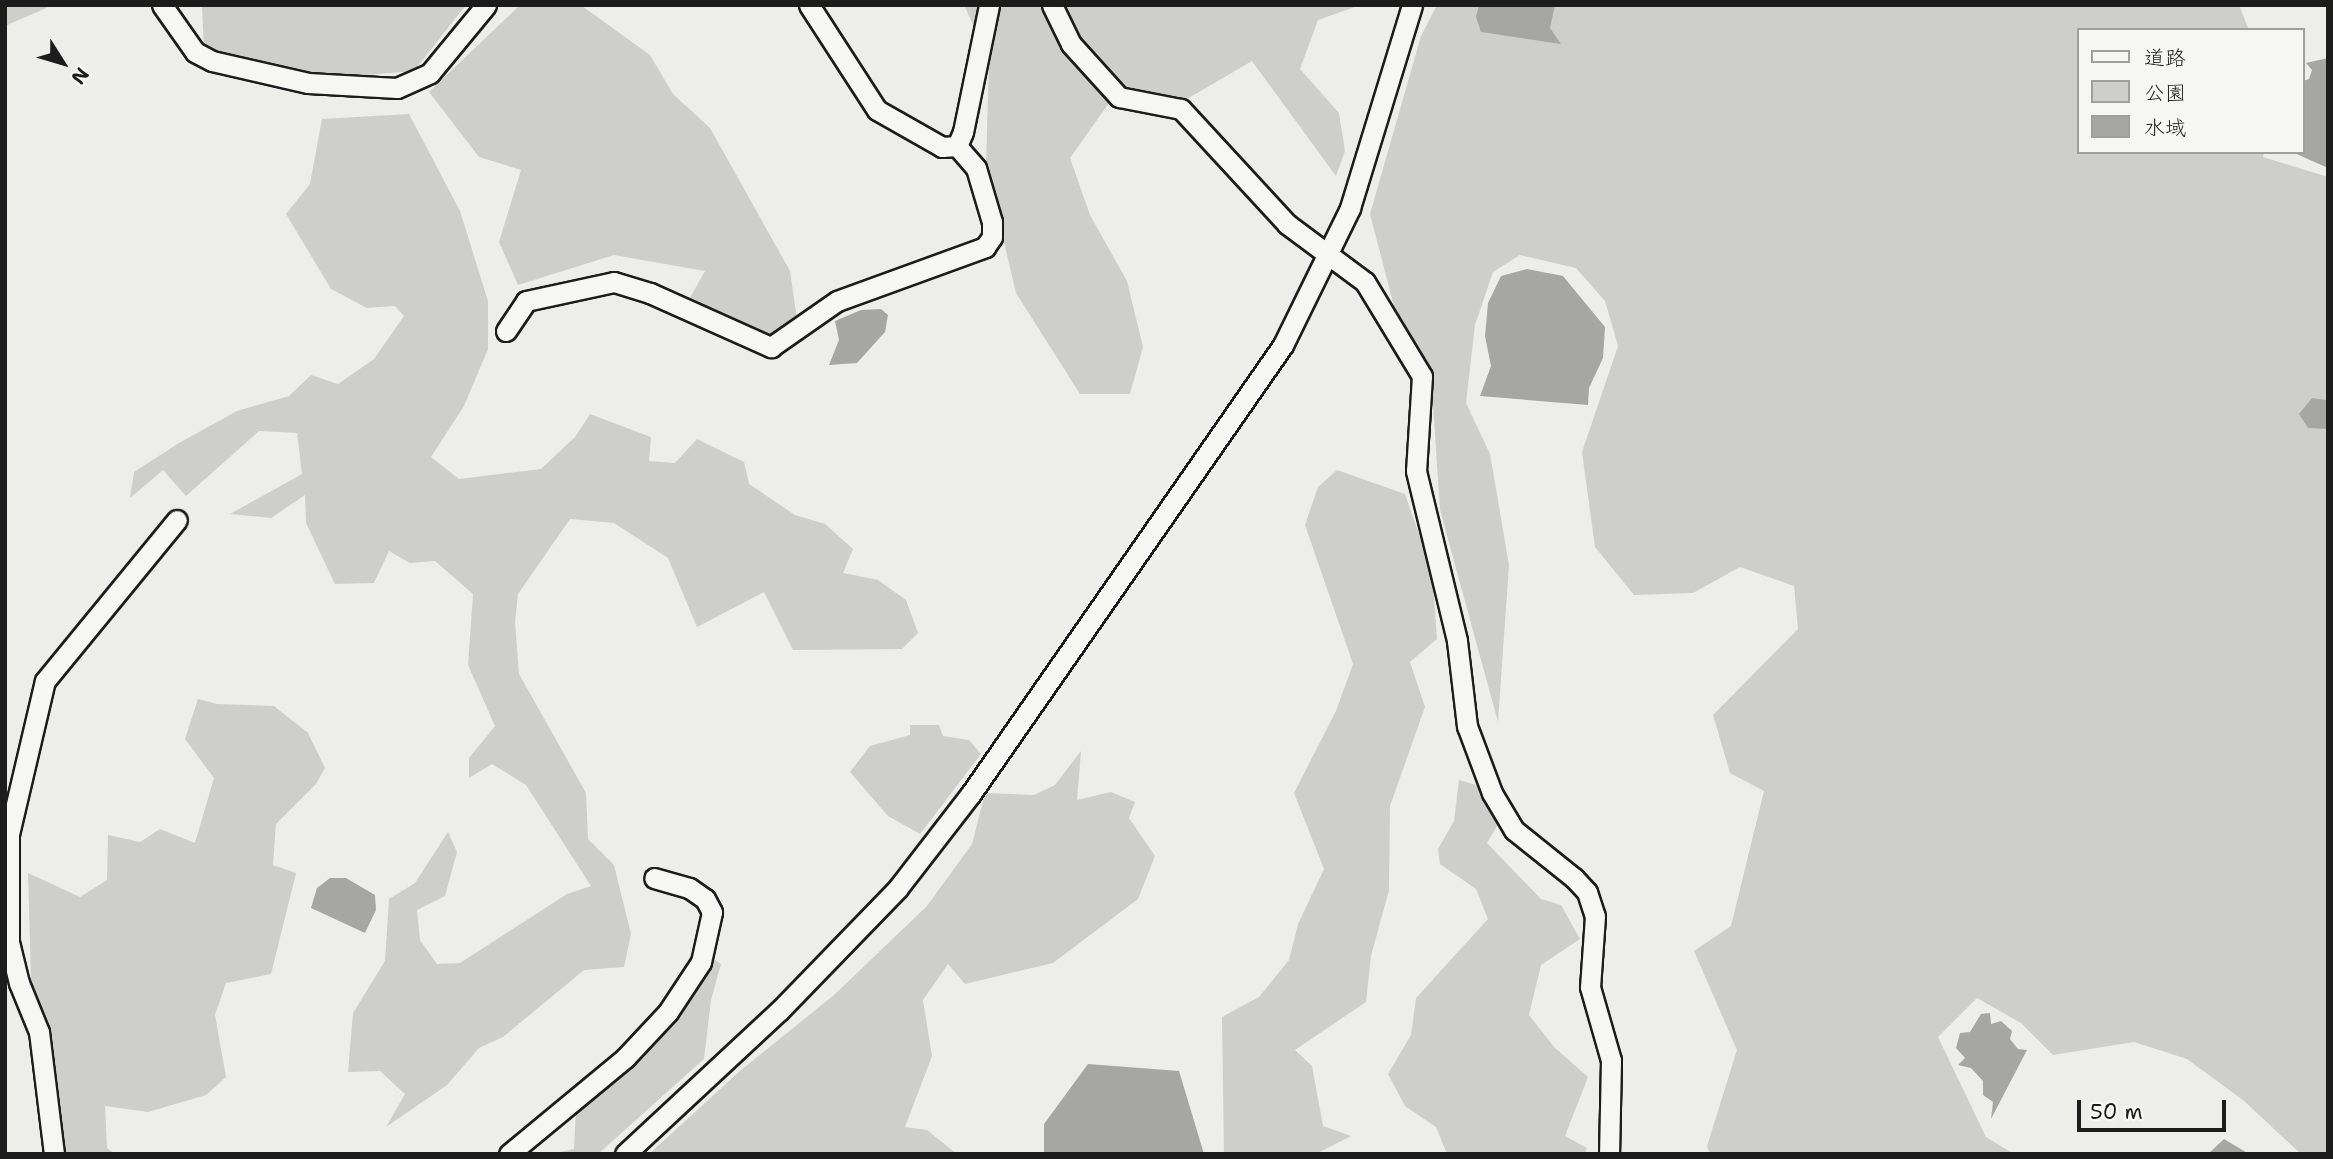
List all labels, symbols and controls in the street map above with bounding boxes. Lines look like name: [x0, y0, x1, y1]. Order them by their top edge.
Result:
north arrow: [28, 28, 98, 98]
legend: [2078, 28, 2305, 154]
text: 道路: [2144, 44, 2186, 72]
text: N: [66, 62, 95, 89]
text: 公園: [2144, 79, 2186, 107]
text: 水域: [2144, 114, 2186, 142]
scale bar: [2081, 1086, 2230, 1130]
text: 50 m: [2090, 1098, 2143, 1126]

